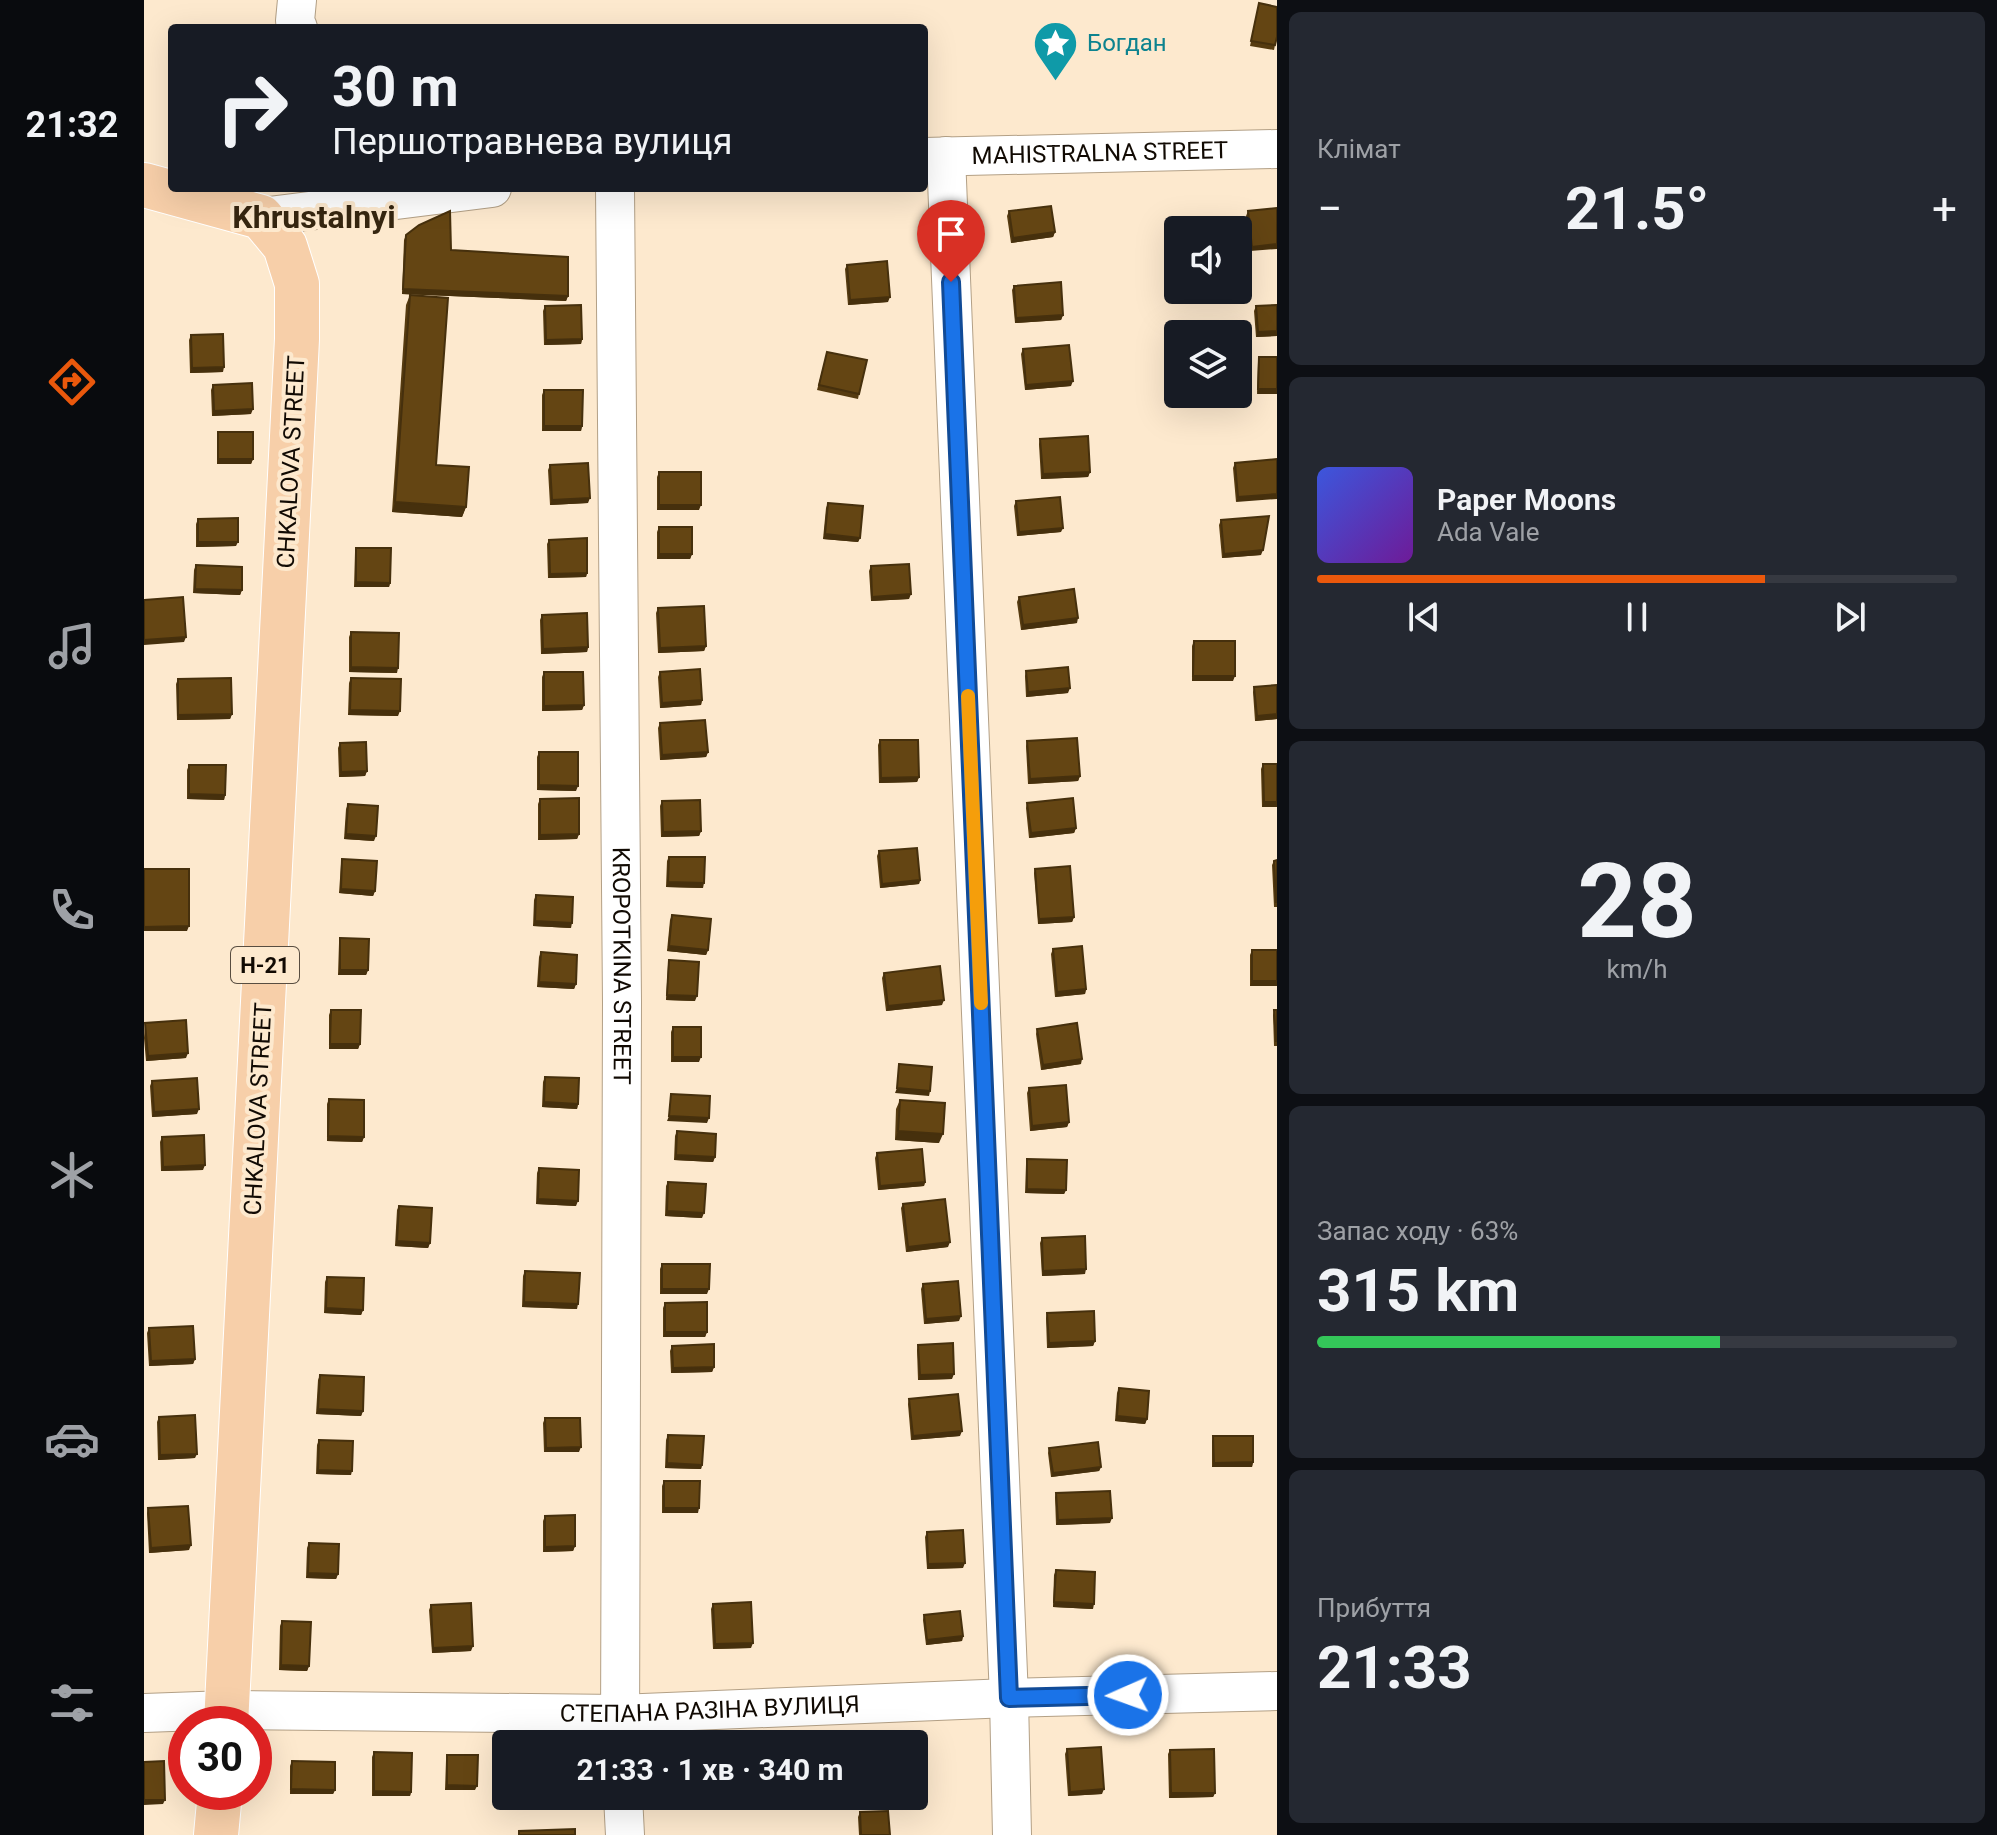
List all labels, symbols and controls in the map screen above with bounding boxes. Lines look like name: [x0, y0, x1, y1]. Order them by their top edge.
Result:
place icon: Богдан: [1032, 19, 1080, 82]
place label: Богдан: [1087, 29, 1167, 57]
text: 30 m: [332, 54, 459, 120]
icon: right: [200, 56, 304, 160]
text: 21:32: [26, 104, 118, 146]
text: Першотравнева вулиця: [332, 121, 733, 163]
text: Клімат: [1317, 134, 1401, 164]
street label: MAHISTRALNA STREET: [971, 136, 1229, 170]
text: 21.5°: [1565, 173, 1709, 244]
text: −: [1317, 183, 1342, 235]
text: +: [1932, 183, 1957, 235]
district label: Khrustalnyi: [232, 198, 396, 236]
pin: [917, 200, 985, 282]
icon: arrive: [929, 212, 973, 256]
map controls: [1164, 216, 1252, 408]
button: sound: [1164, 216, 1252, 304]
button: layers: [1164, 320, 1252, 408]
icon: directions: [44, 354, 100, 410]
street label: CHKALOVA STREET: [271, 355, 311, 569]
text: Paper Moons: [1437, 482, 1616, 517]
text: Ada Vale: [1437, 517, 1539, 547]
icon: previous: [1402, 595, 1446, 639]
icon: pause: [1615, 595, 1659, 639]
icon: next: [1828, 595, 1872, 639]
icon: music: [44, 618, 100, 674]
text: 28: [1577, 841, 1697, 962]
street label: KROPOTKINA STREET: [607, 847, 636, 1085]
icon: phone: [44, 882, 100, 938]
road number: Н-21: [231, 947, 299, 983]
text: km/h: [1606, 954, 1668, 984]
street label: CHKALOVA STREET: [238, 1002, 278, 1216]
icon: climate: [44, 1147, 100, 1203]
text: Запас ходу · 63%: [1317, 1216, 1518, 1246]
text: 315 km: [1317, 1255, 1519, 1326]
icon: car: [44, 1411, 100, 1467]
text: Прибуття: [1317, 1593, 1431, 1623]
text: 21:33: [1317, 1632, 1472, 1703]
position arrow: [1086, 1653, 1170, 1737]
icon: filters: [44, 1675, 100, 1731]
street label: СТЕПАНА РАЗІНА ВУЛИЦЯ: [560, 1690, 860, 1728]
speed limit sign: 30: [168, 1706, 272, 1810]
text: 21:33 · 1 хв · 340 m: [576, 1752, 844, 1787]

